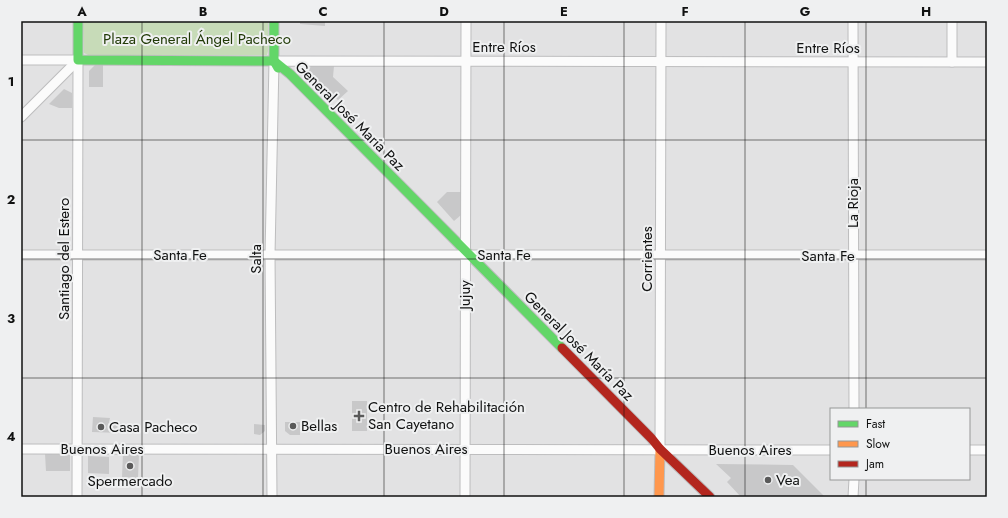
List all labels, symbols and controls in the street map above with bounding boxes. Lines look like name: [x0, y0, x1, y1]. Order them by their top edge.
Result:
text: A: [76, 2, 87, 21]
text: B: [199, 2, 208, 21]
text: C: [318, 2, 328, 21]
text: D: [439, 2, 449, 21]
text: E: [560, 2, 568, 21]
text: F: [681, 2, 689, 21]
text: G: [800, 2, 811, 21]
text: H: [921, 2, 931, 21]
park label: Plaza General Ángel Pacheco: [103, 28, 291, 50]
street label: Entre Ríos: [472, 36, 536, 58]
street label: Entre Ríos: [796, 37, 860, 59]
street label: General José María Paz: [290, 56, 410, 176]
text: 1: [8, 72, 14, 91]
street label: La Rioja: [842, 178, 864, 228]
text: 2: [7, 190, 15, 209]
street label: Santiago del Estero: [53, 198, 75, 320]
street label: Corrientes: [636, 226, 658, 292]
street label: Santa Fe: [153, 244, 207, 266]
street label: Salta: [245, 244, 267, 274]
street label: Santa Fe: [477, 244, 531, 266]
street label: Santa Fe: [801, 245, 855, 267]
street label: Jujuy: [454, 280, 476, 312]
street label: General José María Paz: [519, 286, 639, 406]
text: 3: [7, 309, 15, 328]
place label: Centro de Rehabilitación San Cayetano: [368, 396, 525, 435]
legend: [830, 408, 970, 480]
marker: Centro de Rehabilitación San Cayetano: [353, 410, 365, 422]
place label: Bellas: [301, 415, 337, 437]
text: Fast: [866, 415, 885, 433]
place label: Casa Pacheco: [109, 416, 197, 438]
marker: Bellas: [288, 421, 298, 431]
marker: Casa Pacheco: [96, 422, 106, 432]
text: 4: [6, 427, 16, 446]
text: Slow: [866, 435, 891, 453]
street label: Buenos Aires: [60, 438, 144, 460]
street label: Buenos Aires: [384, 438, 468, 460]
street label: Buenos Aires: [708, 439, 792, 461]
text: Jam: [864, 455, 884, 473]
marker: Spermercado: [125, 461, 135, 471]
place label: Vea: [776, 469, 800, 491]
place label: Spermercado: [87, 470, 173, 492]
marker: Vea: [763, 475, 773, 485]

